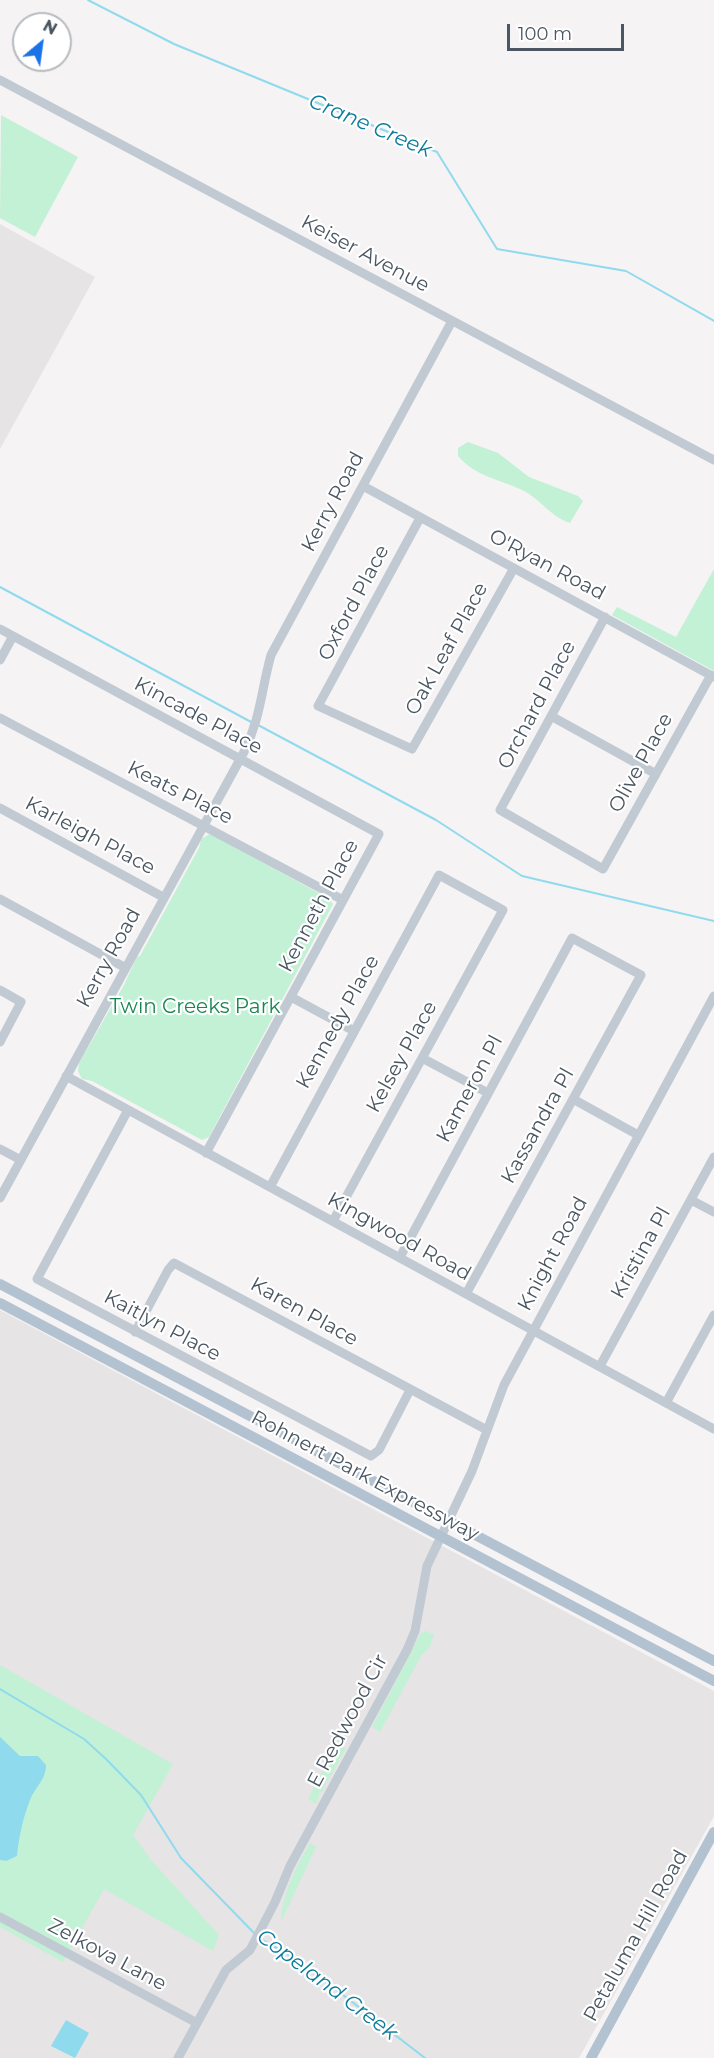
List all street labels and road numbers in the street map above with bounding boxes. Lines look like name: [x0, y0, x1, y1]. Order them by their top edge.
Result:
street label: Keiser Avenue: [297, 210, 433, 298]
street label: Kerry Road: [297, 448, 369, 556]
street label: O'Ryan Road: [485, 524, 609, 606]
street label: Oxford Place: [313, 541, 395, 665]
street label: Oak Leaf Place: [401, 579, 493, 719]
street label: Orchard Place: [493, 637, 581, 773]
street label: Kincade Place: [130, 672, 266, 760]
street label: Olive Place: [604, 709, 678, 817]
street label: Keats Place: [123, 756, 237, 830]
street label: Karleigh Place: [21, 792, 159, 880]
street label: Kenneth Place: [274, 836, 364, 976]
street label: Kerry Road: [72, 904, 146, 1012]
street label: Kennedy Place: [291, 951, 385, 1093]
street label: Kelsey Place: [362, 997, 442, 1117]
street label: Kameron Pl: [432, 1031, 508, 1147]
street label: Kassandra Pl: [496, 1064, 580, 1188]
street label: Kingwood Road: [323, 1188, 475, 1286]
street label: Knight Road: [513, 1193, 593, 1315]
street label: Kristina Pl: [606, 1203, 676, 1303]
street label: Karen Place: [246, 1273, 362, 1351]
street label: Kaitlyn Place: [100, 1285, 224, 1367]
street label: Rohnert Park Expressway: [247, 1406, 483, 1546]
street label: E Redwood Cir: [303, 1650, 393, 1792]
street label: Petaluma Hill Road: [579, 1846, 693, 2026]
street label: Zelkova Lane: [44, 1914, 170, 1996]

